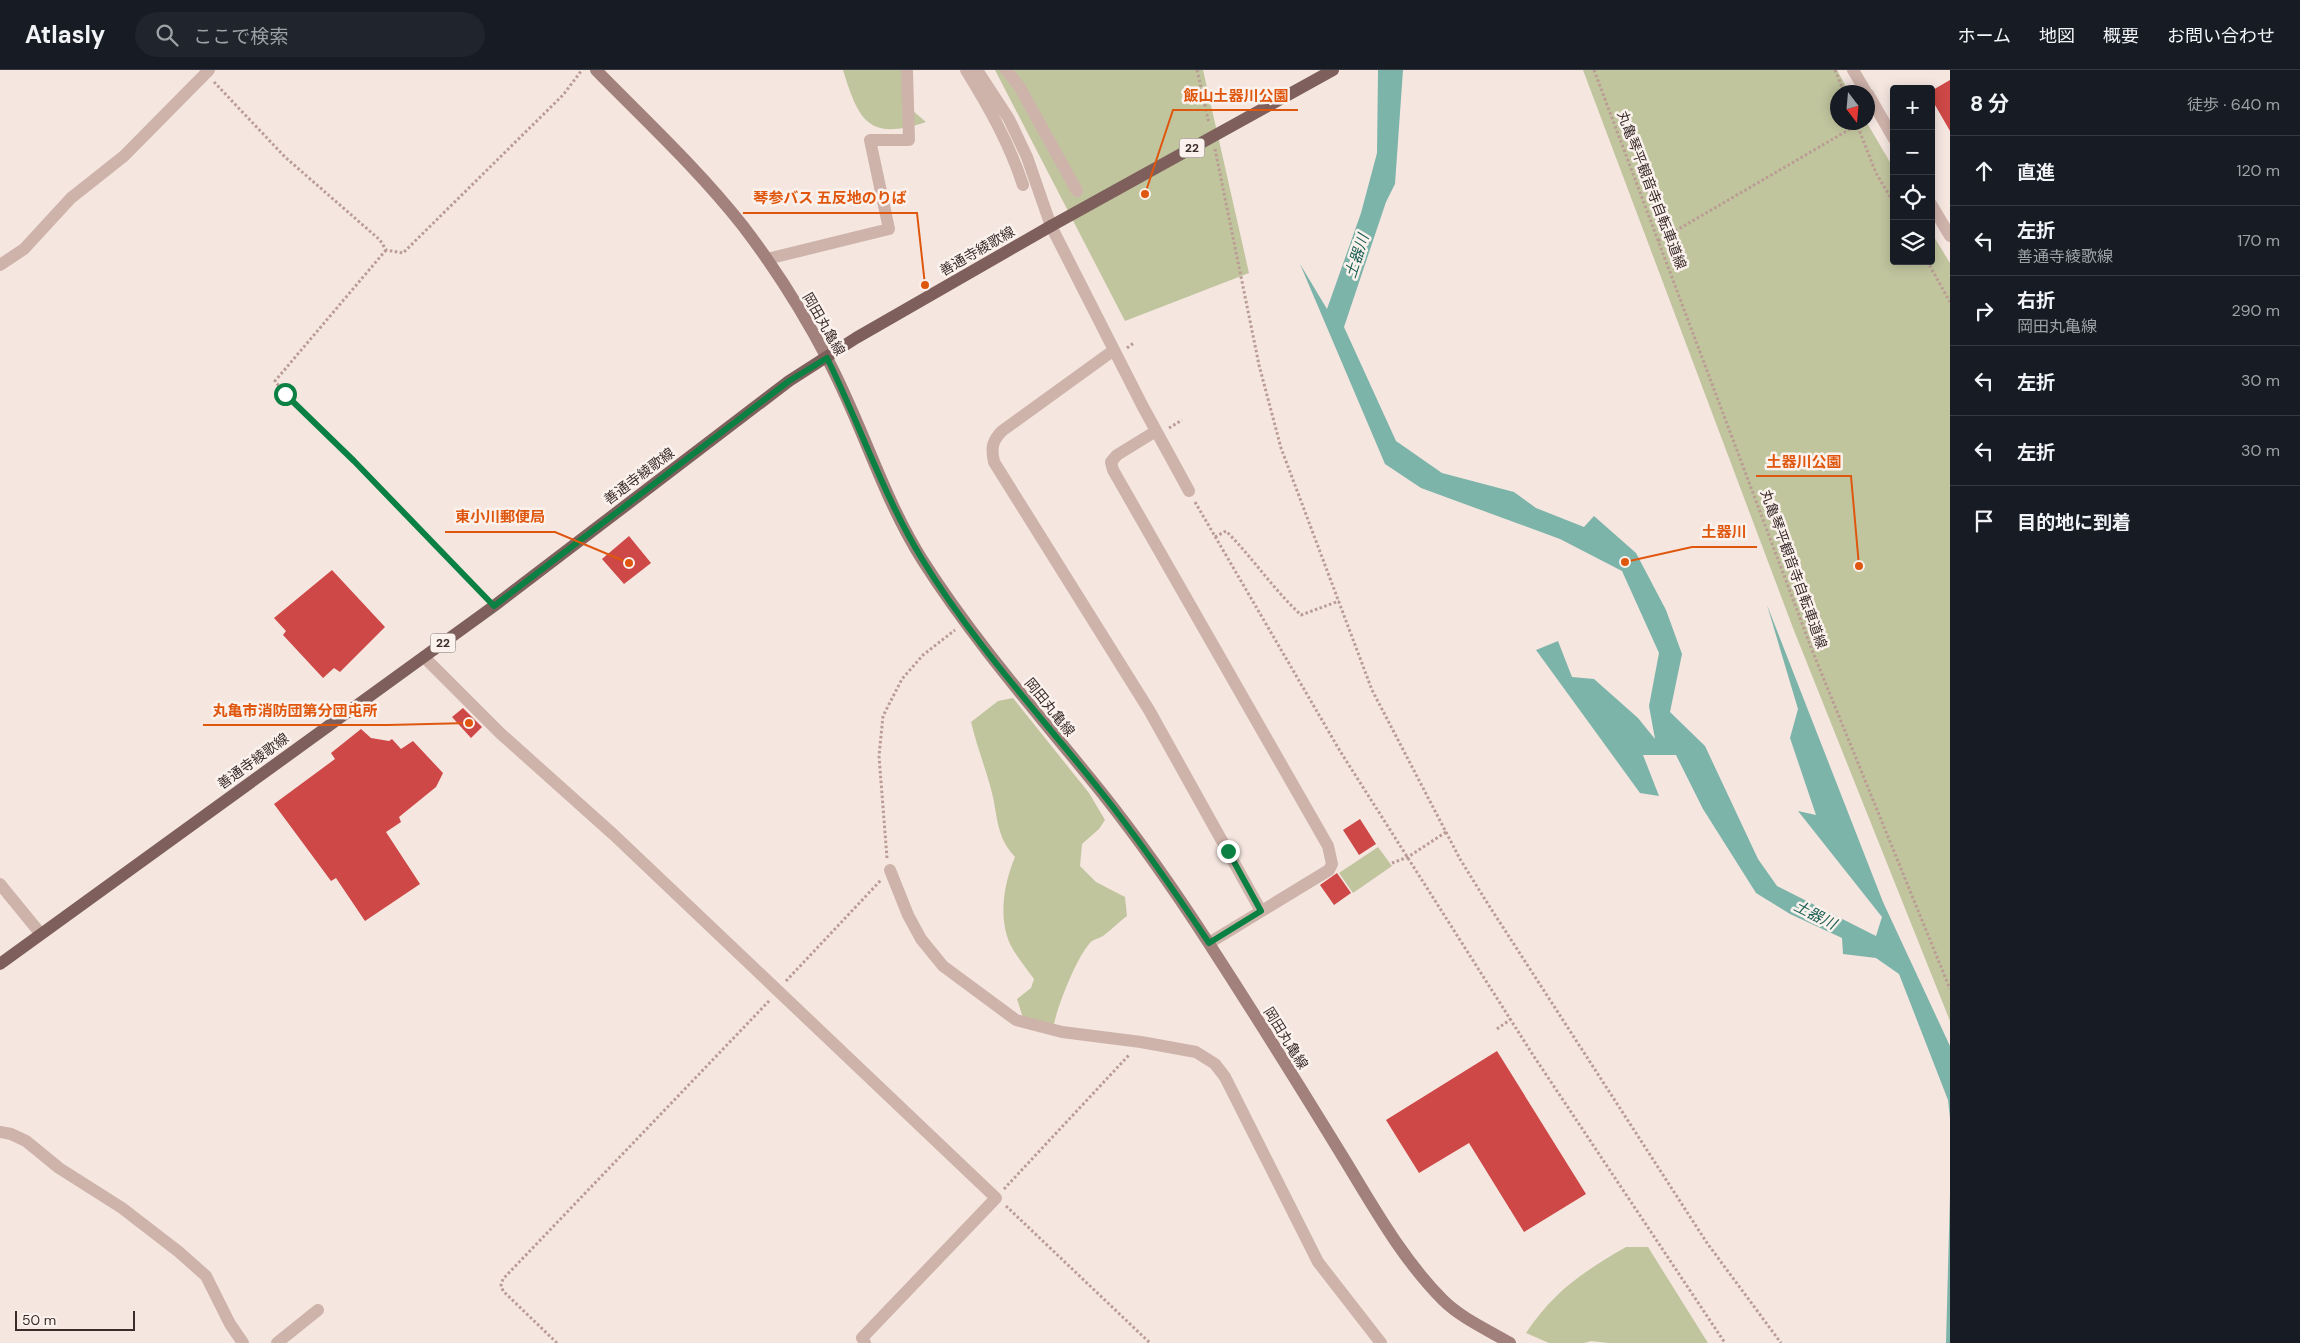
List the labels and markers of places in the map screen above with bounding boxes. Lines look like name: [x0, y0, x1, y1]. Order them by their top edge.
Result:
callout: 飯山土器川公園: [1173, 80, 1298, 110]
callout: 琴参バス 五反地のりば: [743, 183, 917, 213]
callout: 土器川公園: [1756, 446, 1851, 476]
callout: 東小川郵便局: [445, 502, 555, 532]
callout: 土器川: [1692, 517, 1757, 547]
callout: 丸亀市消防団第分団屯所: [203, 695, 388, 725]

